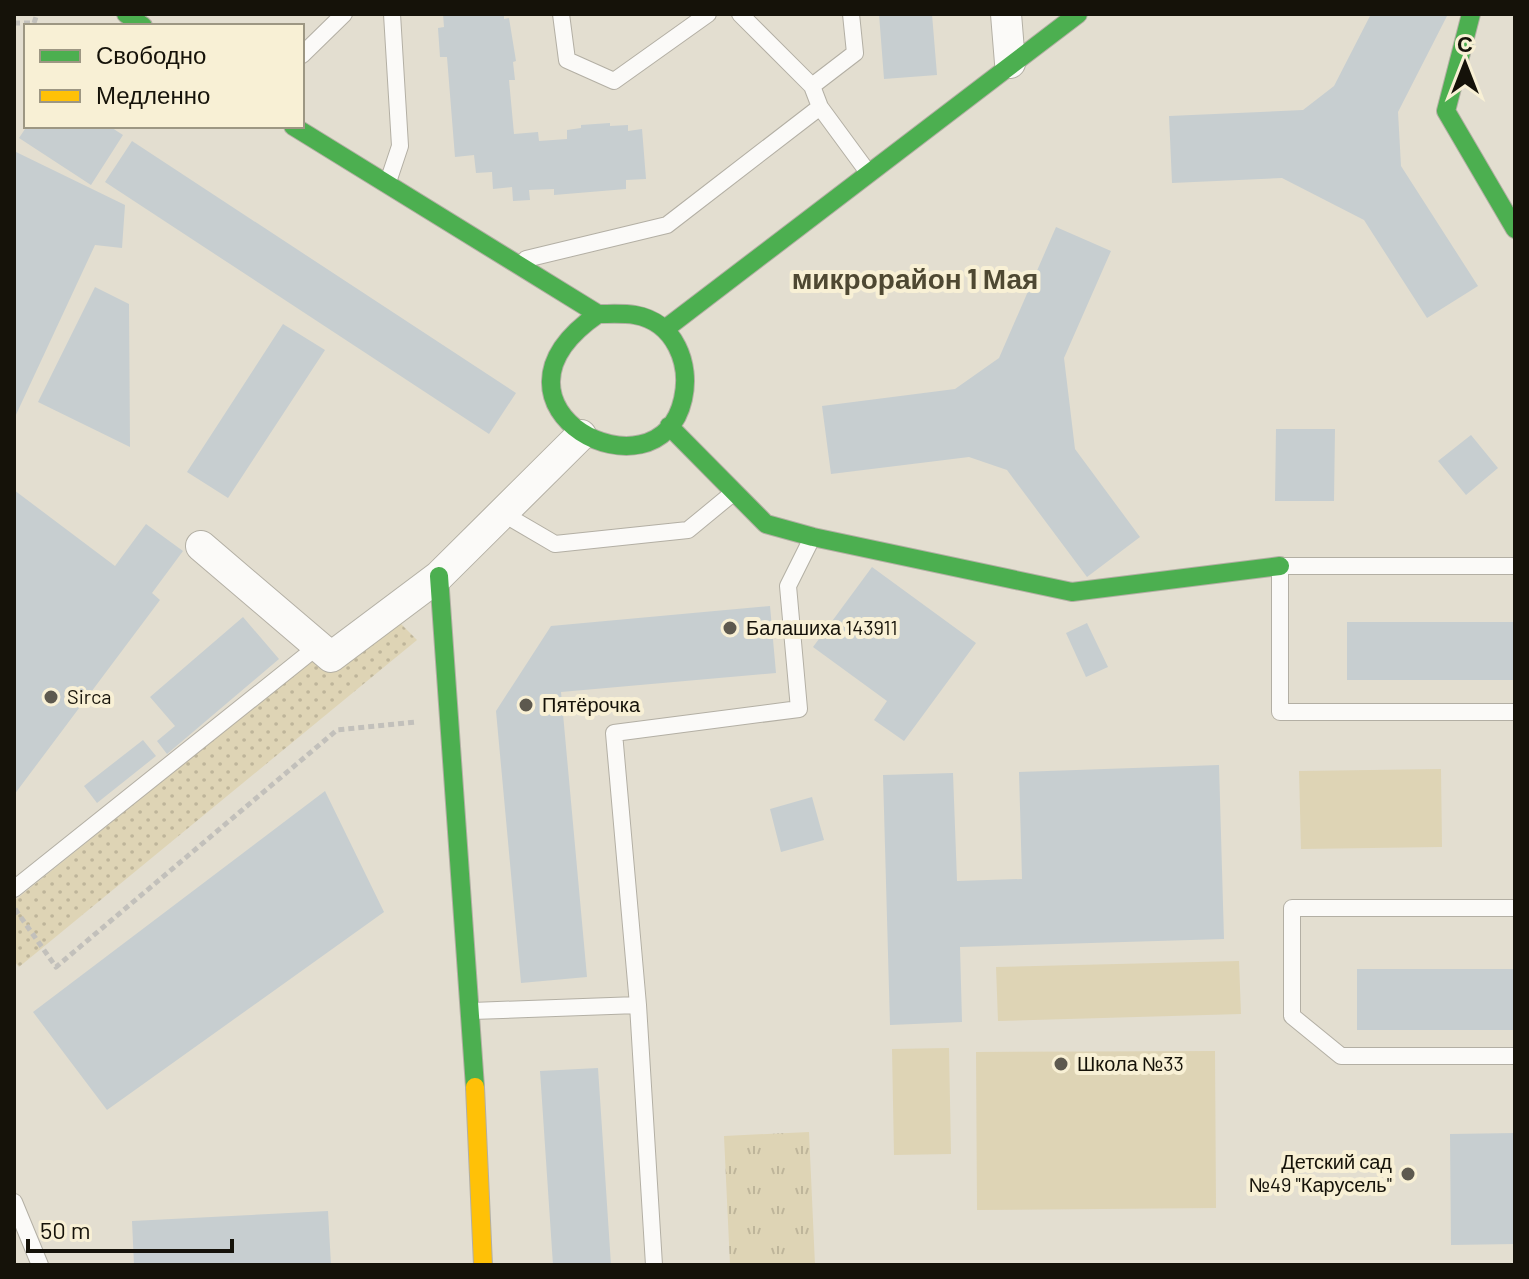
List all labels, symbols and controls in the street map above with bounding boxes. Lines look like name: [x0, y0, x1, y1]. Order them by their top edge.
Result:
legend: [24, 24, 304, 128]
north arrow: [1425, 24, 1505, 104]
text: С: [1457, 30, 1473, 56]
text: Свободно: [96, 40, 206, 69]
text: Медленно: [96, 80, 210, 109]
district label: микрорайон 1 Мая: [792, 261, 1038, 295]
place label: Балашиха 143911: [746, 615, 898, 639]
marker: Балашиха 143911: [721, 619, 739, 637]
place label: Sirca: [67, 684, 112, 708]
marker: Sirca: [42, 688, 60, 706]
place label: Пятёрочка: [542, 692, 641, 716]
marker: Пятёрочка: [517, 696, 535, 714]
place label: Школа №33: [1077, 1051, 1184, 1075]
marker: Школа №33: [1052, 1055, 1070, 1073]
place label: Детский сад №49 "Карусель": [1249, 1149, 1392, 1196]
marker: Детский сад №49 "Карусель": [1399, 1165, 1417, 1183]
scale bar: [28, 1203, 232, 1253]
text: 50 m: [40, 1215, 91, 1244]

